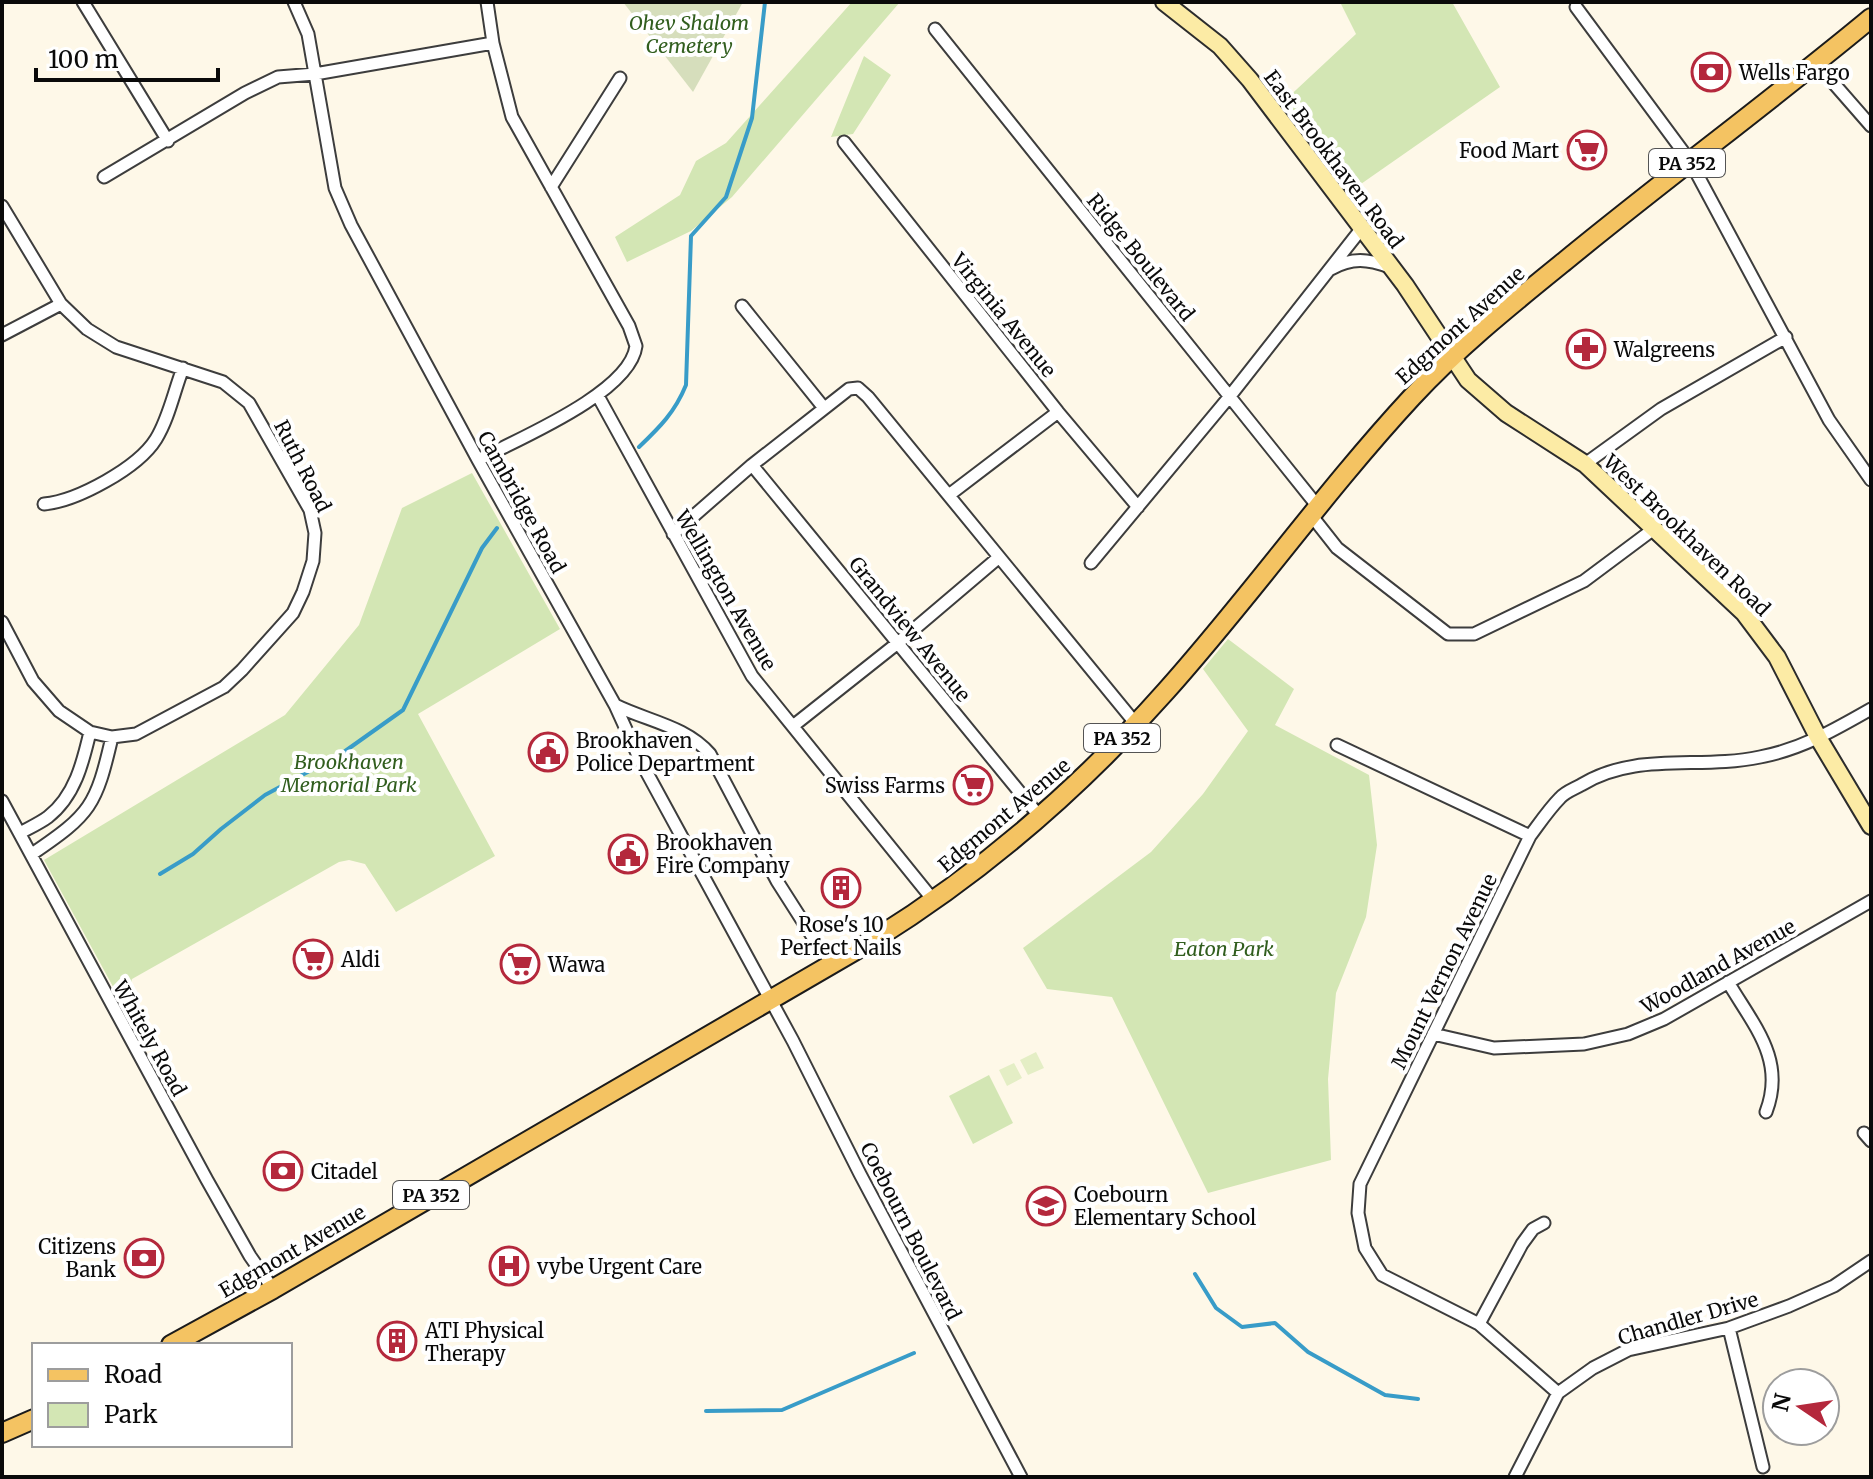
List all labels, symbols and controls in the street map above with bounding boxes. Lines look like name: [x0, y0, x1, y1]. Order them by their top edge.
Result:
park label: Ohev Shalom Cemetery: [629, 10, 749, 58]
scale bar: [36, 32, 218, 82]
text: 100 m: [48, 44, 119, 75]
bank icon: Wells Fargo: [1690, 51, 1732, 93]
place label: Wells Fargo: [1738, 60, 1850, 85]
street label: East Brookhaven Road: [1259, 65, 1409, 253]
supermarket icon: Food Mart: [1566, 129, 1608, 171]
place label: Food Mart: [1459, 138, 1559, 163]
road number: PA 352: [1649, 149, 1725, 177]
street label: Ridge Boulevard: [1082, 188, 1200, 326]
street label: Virginia Avenue: [946, 247, 1062, 382]
street label: Edgmont Avenue: [1391, 261, 1529, 389]
pharmacy icon: Walgreens: [1565, 328, 1607, 370]
place label: Walgreens: [1613, 337, 1715, 362]
street label: Ruth Road: [269, 416, 337, 516]
street label: Cambridge Road: [473, 427, 571, 577]
street label: West Brookhaven Road: [1598, 448, 1775, 621]
street label: Wellington Avenue: [669, 505, 782, 675]
street label: Grandview Avenue: [844, 552, 976, 706]
road number: PA 352: [1084, 724, 1160, 752]
place label: Brookhaven Police Department: [576, 728, 755, 776]
public building icon: Brookhaven Police Department: [527, 731, 569, 773]
park label: Brookhaven Memorial Park: [280, 749, 417, 797]
street label: Edgmont Avenue: [933, 753, 1075, 877]
supermarket icon: Swiss Farms: [952, 764, 994, 806]
place label: Swiss Farms: [825, 773, 945, 798]
place label: Brookhaven Fire Company: [656, 830, 790, 878]
public building icon: Brookhaven Fire Company: [607, 833, 649, 875]
building icon: Rose's 10 Perfect Nails: [820, 867, 862, 909]
street label: Mount Vernon Avenue: [1386, 869, 1502, 1073]
place label: Rose's 10 Perfect Nails: [780, 912, 902, 960]
street label: Woodland Avenue: [1636, 913, 1800, 1019]
park label: Eaton Park: [1174, 936, 1274, 961]
supermarket icon: Aldi: [292, 938, 334, 980]
supermarket icon: Wawa: [499, 943, 541, 985]
place label: Aldi: [340, 947, 380, 972]
place label: Wawa: [547, 952, 606, 977]
street label: Whitely Road: [107, 975, 192, 1100]
street label: Coebourn Boulevard: [855, 1138, 967, 1324]
bank icon: Citadel: [262, 1150, 304, 1192]
place label: Citadel: [311, 1159, 378, 1184]
road number: PA 352: [393, 1181, 469, 1209]
place label: Coebourn Elementary School: [1074, 1182, 1256, 1230]
school or university icon: Coebourn Elementary School: [1025, 1185, 1067, 1227]
street label: Edgmont Avenue: [215, 1199, 369, 1303]
place label: Citizens Bank: [38, 1234, 116, 1282]
bank icon: Citizens Bank: [123, 1237, 165, 1279]
hospital icon: vybe Urgent Care: [488, 1245, 530, 1287]
place label: vybe Urgent Care: [536, 1254, 702, 1279]
street label: Chandler Drive: [1615, 1286, 1761, 1350]
place label: ATI Physical Therapy: [424, 1318, 544, 1366]
building icon: ATI Physical Therapy: [376, 1320, 418, 1362]
legend: [32, 1343, 292, 1447]
text: Road: [104, 1359, 162, 1390]
north arrow: [1761, 1367, 1841, 1447]
text: N: [1766, 1390, 1797, 1414]
text: Park: [104, 1399, 158, 1430]

